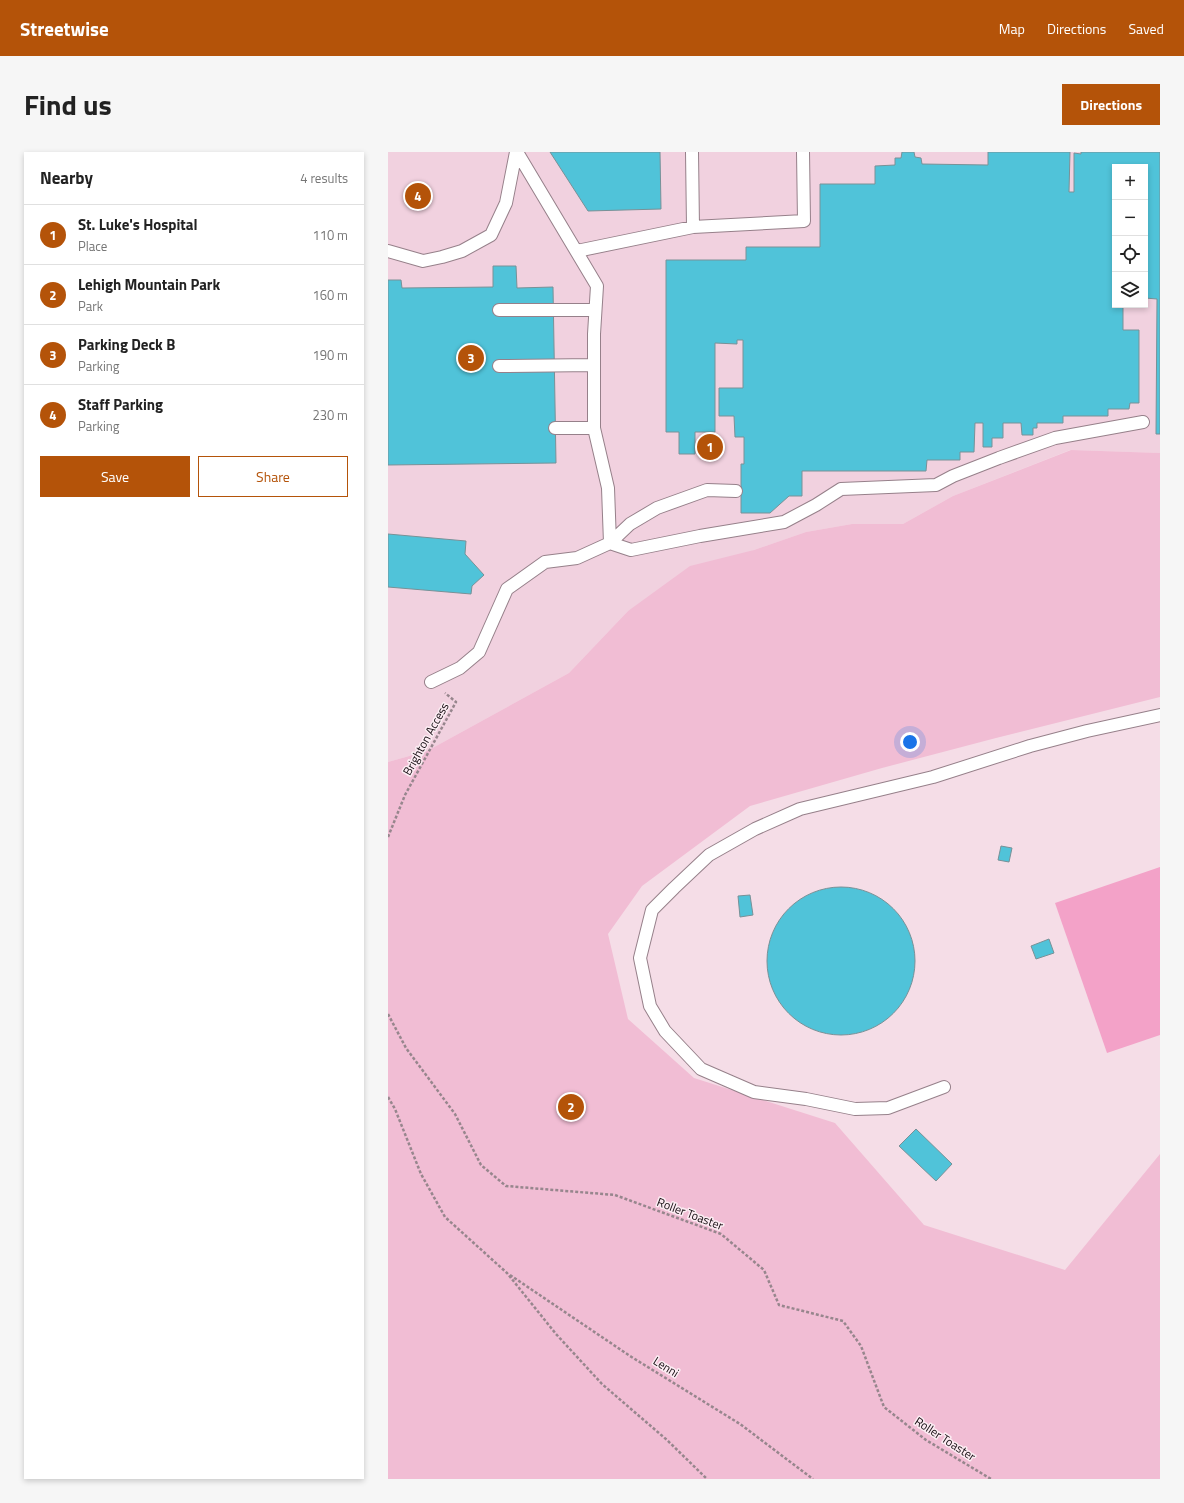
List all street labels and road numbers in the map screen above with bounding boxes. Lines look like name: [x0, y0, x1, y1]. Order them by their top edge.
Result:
street label: Brighton Access: [398, 698, 454, 779]
street label: Roller Toaster: [654, 1192, 726, 1235]
street label: Lenni: [650, 1351, 683, 1382]
street label: Roller Toaster: [911, 1412, 980, 1465]

